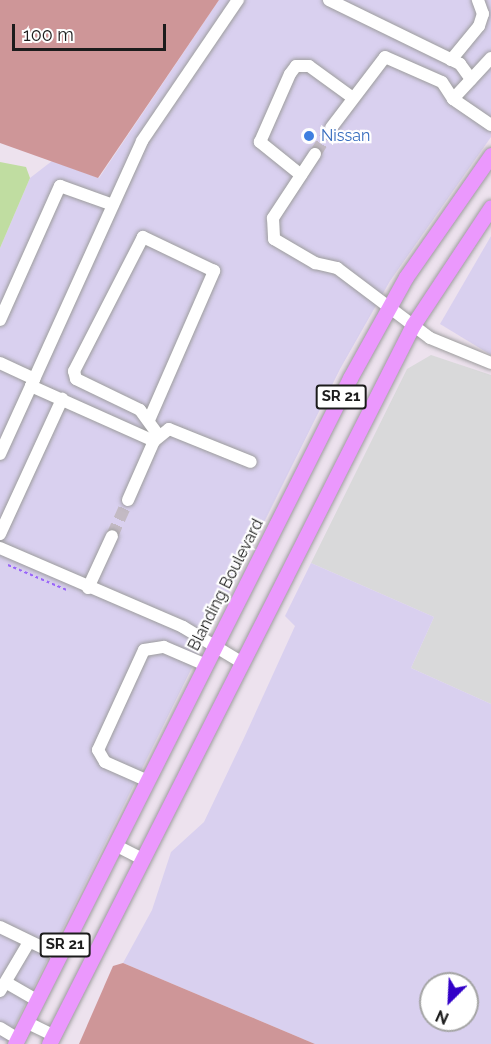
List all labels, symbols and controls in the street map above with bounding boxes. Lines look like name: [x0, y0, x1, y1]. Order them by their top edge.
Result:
scale bar: [15, 12, 170, 50]
text: 100 m: [23, 24, 74, 45]
place label: Nissan: [321, 126, 370, 146]
marker: Nissan: [302, 129, 316, 143]
road number: SR 21: [316, 385, 366, 409]
street label: Blanding Boulevard: [184, 516, 268, 654]
road number: SR 21: [40, 933, 90, 957]
north arrow: [419, 972, 479, 1032]
text: N: [433, 1006, 452, 1028]

